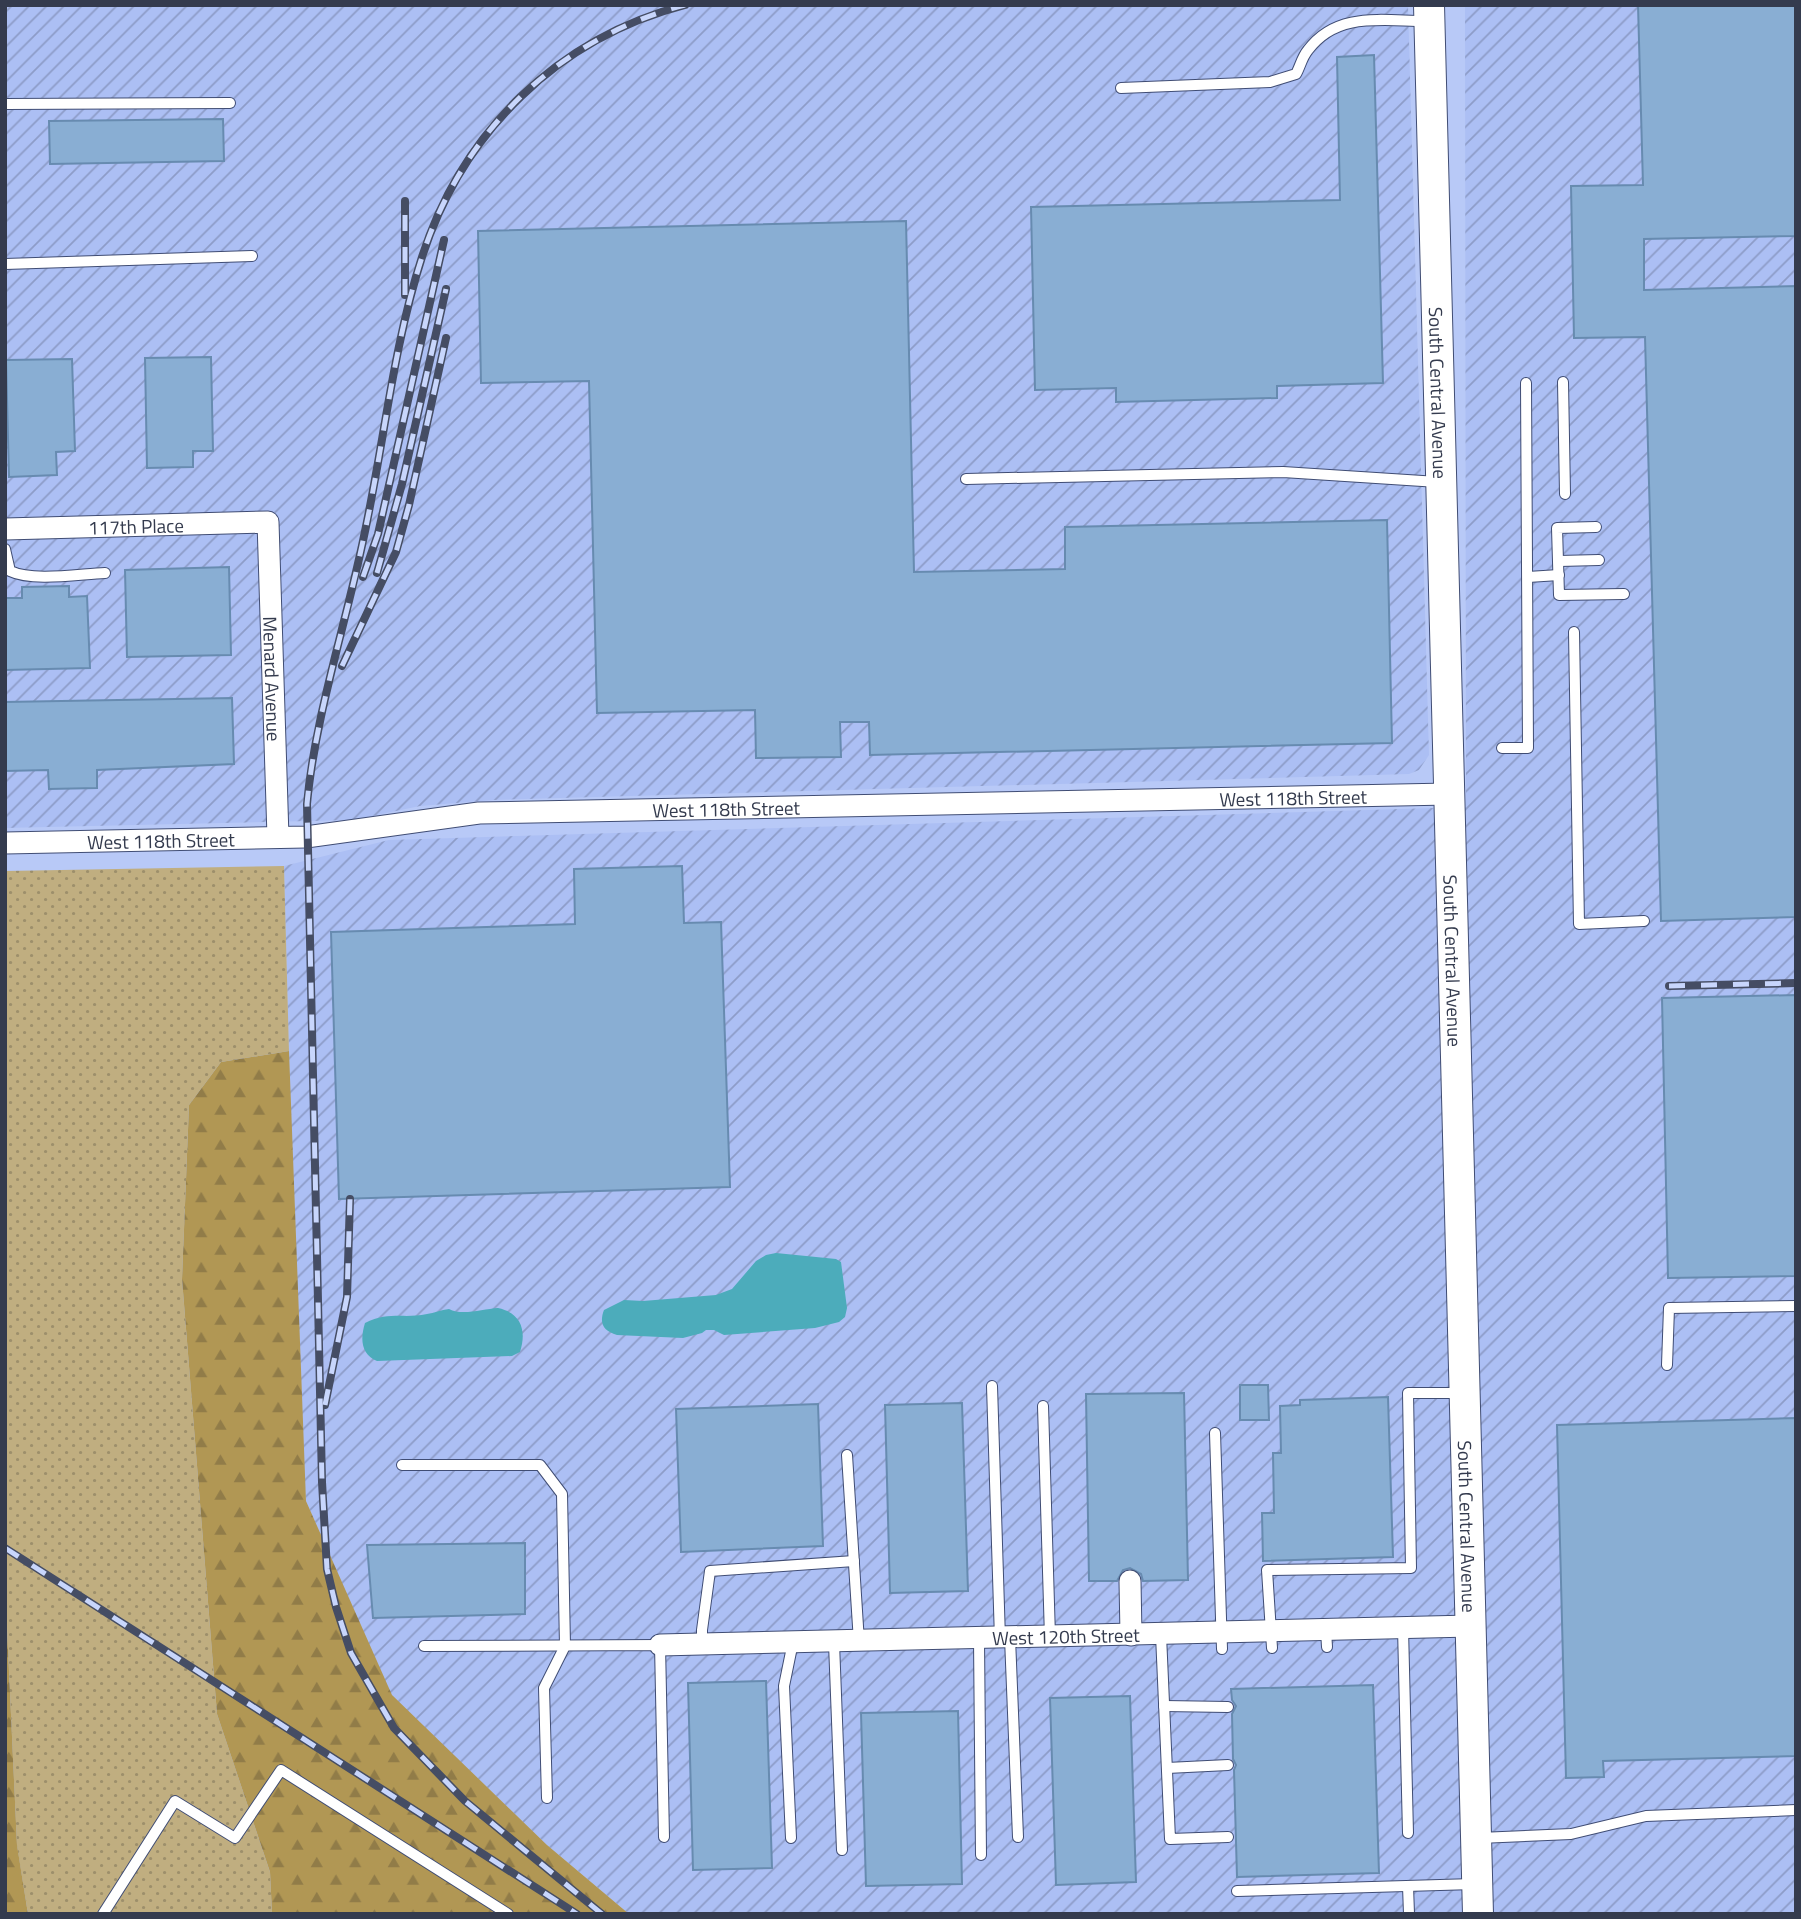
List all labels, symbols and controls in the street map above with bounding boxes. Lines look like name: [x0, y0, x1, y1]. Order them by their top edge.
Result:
street label: South Central Avenue: [1422, 306, 1456, 479]
street label: 117th Place: [88, 510, 184, 541]
street label: Menard Avenue: [256, 616, 289, 742]
street label: West 118th Street: [1219, 781, 1368, 813]
street label: West 118th Street: [652, 792, 801, 824]
street label: West 118th Street: [87, 824, 235, 856]
street label: South Central Avenue: [1437, 874, 1470, 1047]
street label: South Central Avenue: [1451, 1440, 1485, 1613]
street label: West 120th Street: [992, 1619, 1140, 1652]

